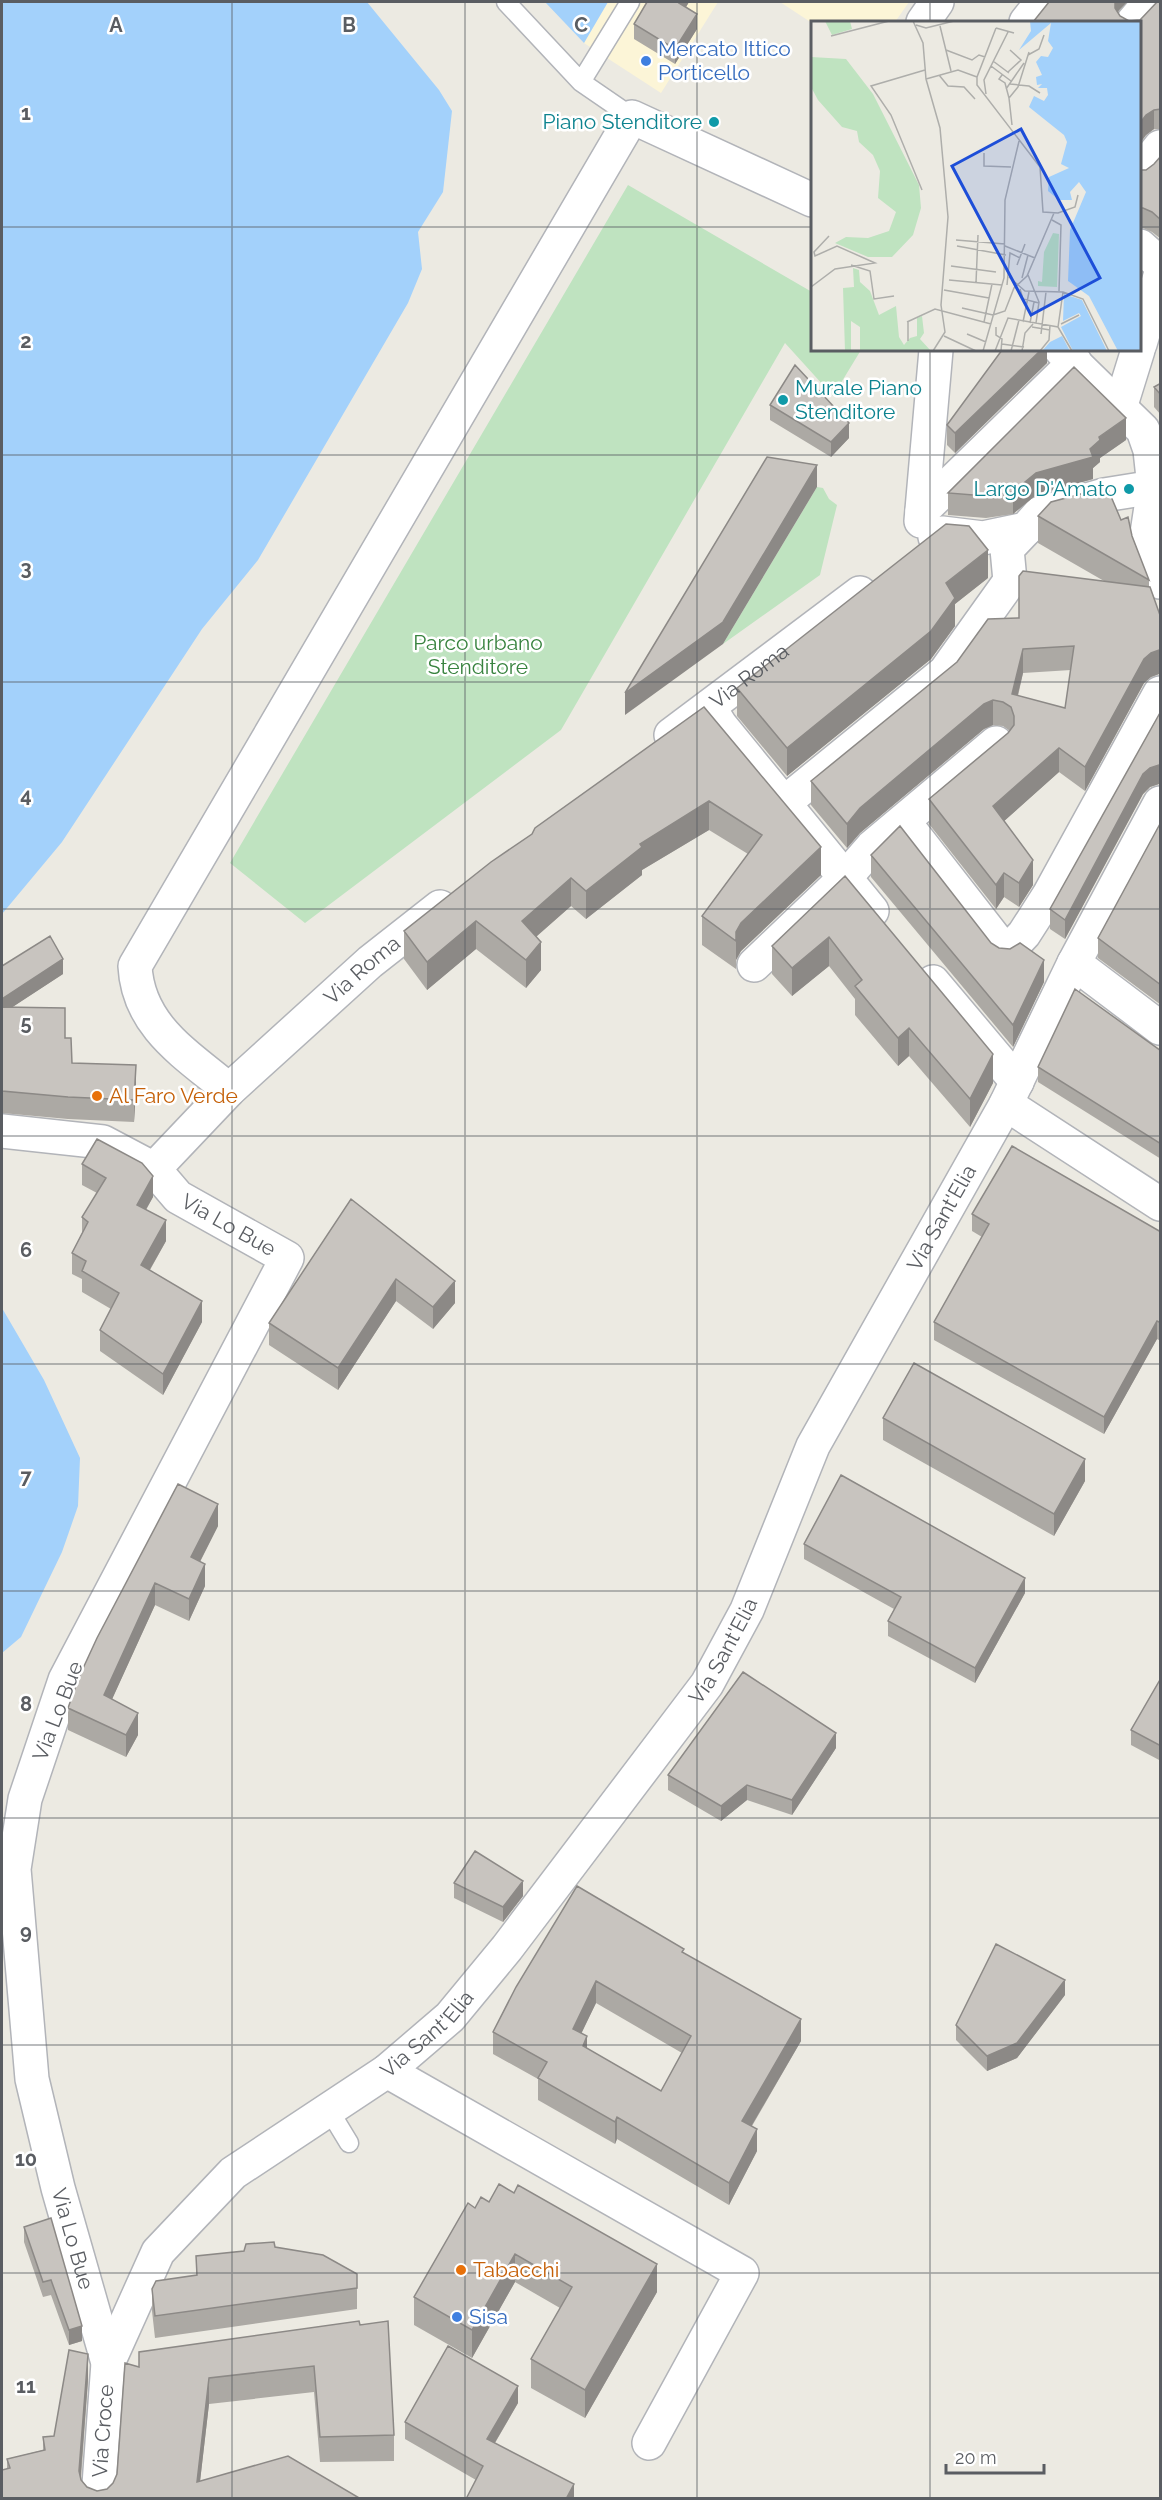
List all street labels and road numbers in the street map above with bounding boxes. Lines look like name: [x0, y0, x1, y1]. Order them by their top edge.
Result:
street label: Via Roma: [705, 638, 793, 713]
street label: Via Roma: [319, 930, 405, 1010]
street label: Via Sant'Elia: [902, 1160, 981, 1275]
street label: Via Lo Bue: [177, 1188, 280, 1261]
street label: Via Sant'Elia: [683, 1594, 762, 1709]
street label: Via Lo Bue: [27, 1658, 88, 1764]
street label: Via Sant'Elia: [375, 1985, 479, 2083]
street label: Via Lo Bue: [47, 2185, 99, 2292]
street label: Via Croce: [87, 2384, 118, 2478]

